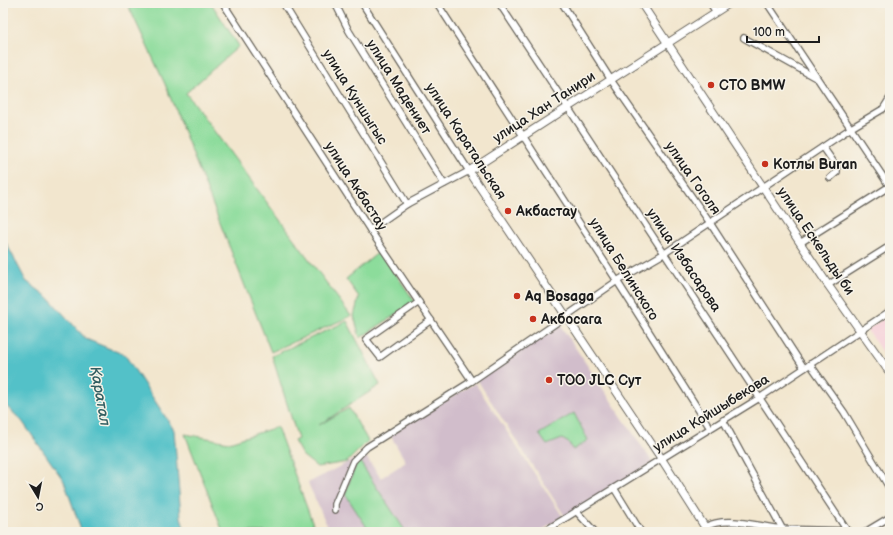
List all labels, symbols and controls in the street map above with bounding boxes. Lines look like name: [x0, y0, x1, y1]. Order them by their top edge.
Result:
scale bar: [747, 18, 819, 44]
text: 100 m: [753, 25, 785, 40]
street label: улица Мадениет: [363, 36, 435, 138]
street label: улица Куншыгыс: [319, 46, 391, 148]
street label: улица Хан Танири: [490, 68, 598, 146]
place label: СТО BMW: [719, 77, 786, 94]
street label: улица Каратальская: [422, 80, 510, 203]
marker: СТО BMW: [706, 80, 716, 90]
street label: улица Гоголя: [661, 138, 725, 218]
street label: улица Акбастау: [321, 139, 391, 234]
place label: Котлы Buran: [773, 156, 857, 173]
marker: Котлы Buran: [760, 159, 770, 169]
street label: улица Ескельды би: [774, 184, 858, 298]
place label: Акбастау: [515, 203, 577, 220]
street label: улица Избасарова: [643, 205, 725, 316]
marker: Акбастау: [503, 206, 513, 216]
street label: улица Белинского: [586, 215, 662, 323]
place label: Aq Bosaga: [524, 288, 594, 305]
marker: Aq Bosaga: [512, 291, 522, 301]
place label: Акбосага: [540, 311, 603, 328]
marker: Акбосага: [528, 314, 538, 324]
water label: Қаратал: [85, 365, 115, 428]
street label: улица Койшыбекова: [650, 370, 773, 456]
place label: ТОО JLC Сут: [557, 372, 642, 389]
marker: ТОО JLC Сут: [544, 375, 554, 385]
north arrow: [18, 477, 58, 517]
text: С: [34, 499, 45, 513]

